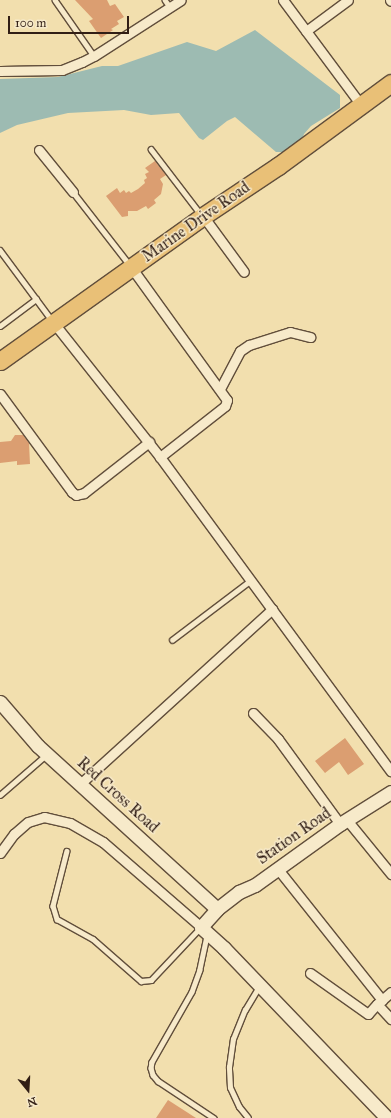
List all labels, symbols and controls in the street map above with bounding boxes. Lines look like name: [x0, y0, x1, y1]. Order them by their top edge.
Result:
scale bar: [10, 8, 131, 34]
text: 100 m: [15, 16, 46, 30]
street label: Marine Drive Road: [138, 178, 254, 266]
street label: Red Cross Road: [73, 753, 163, 837]
street label: Station Road: [253, 803, 335, 869]
north arrow: [8, 1070, 48, 1110]
text: N: [25, 1094, 38, 1110]

